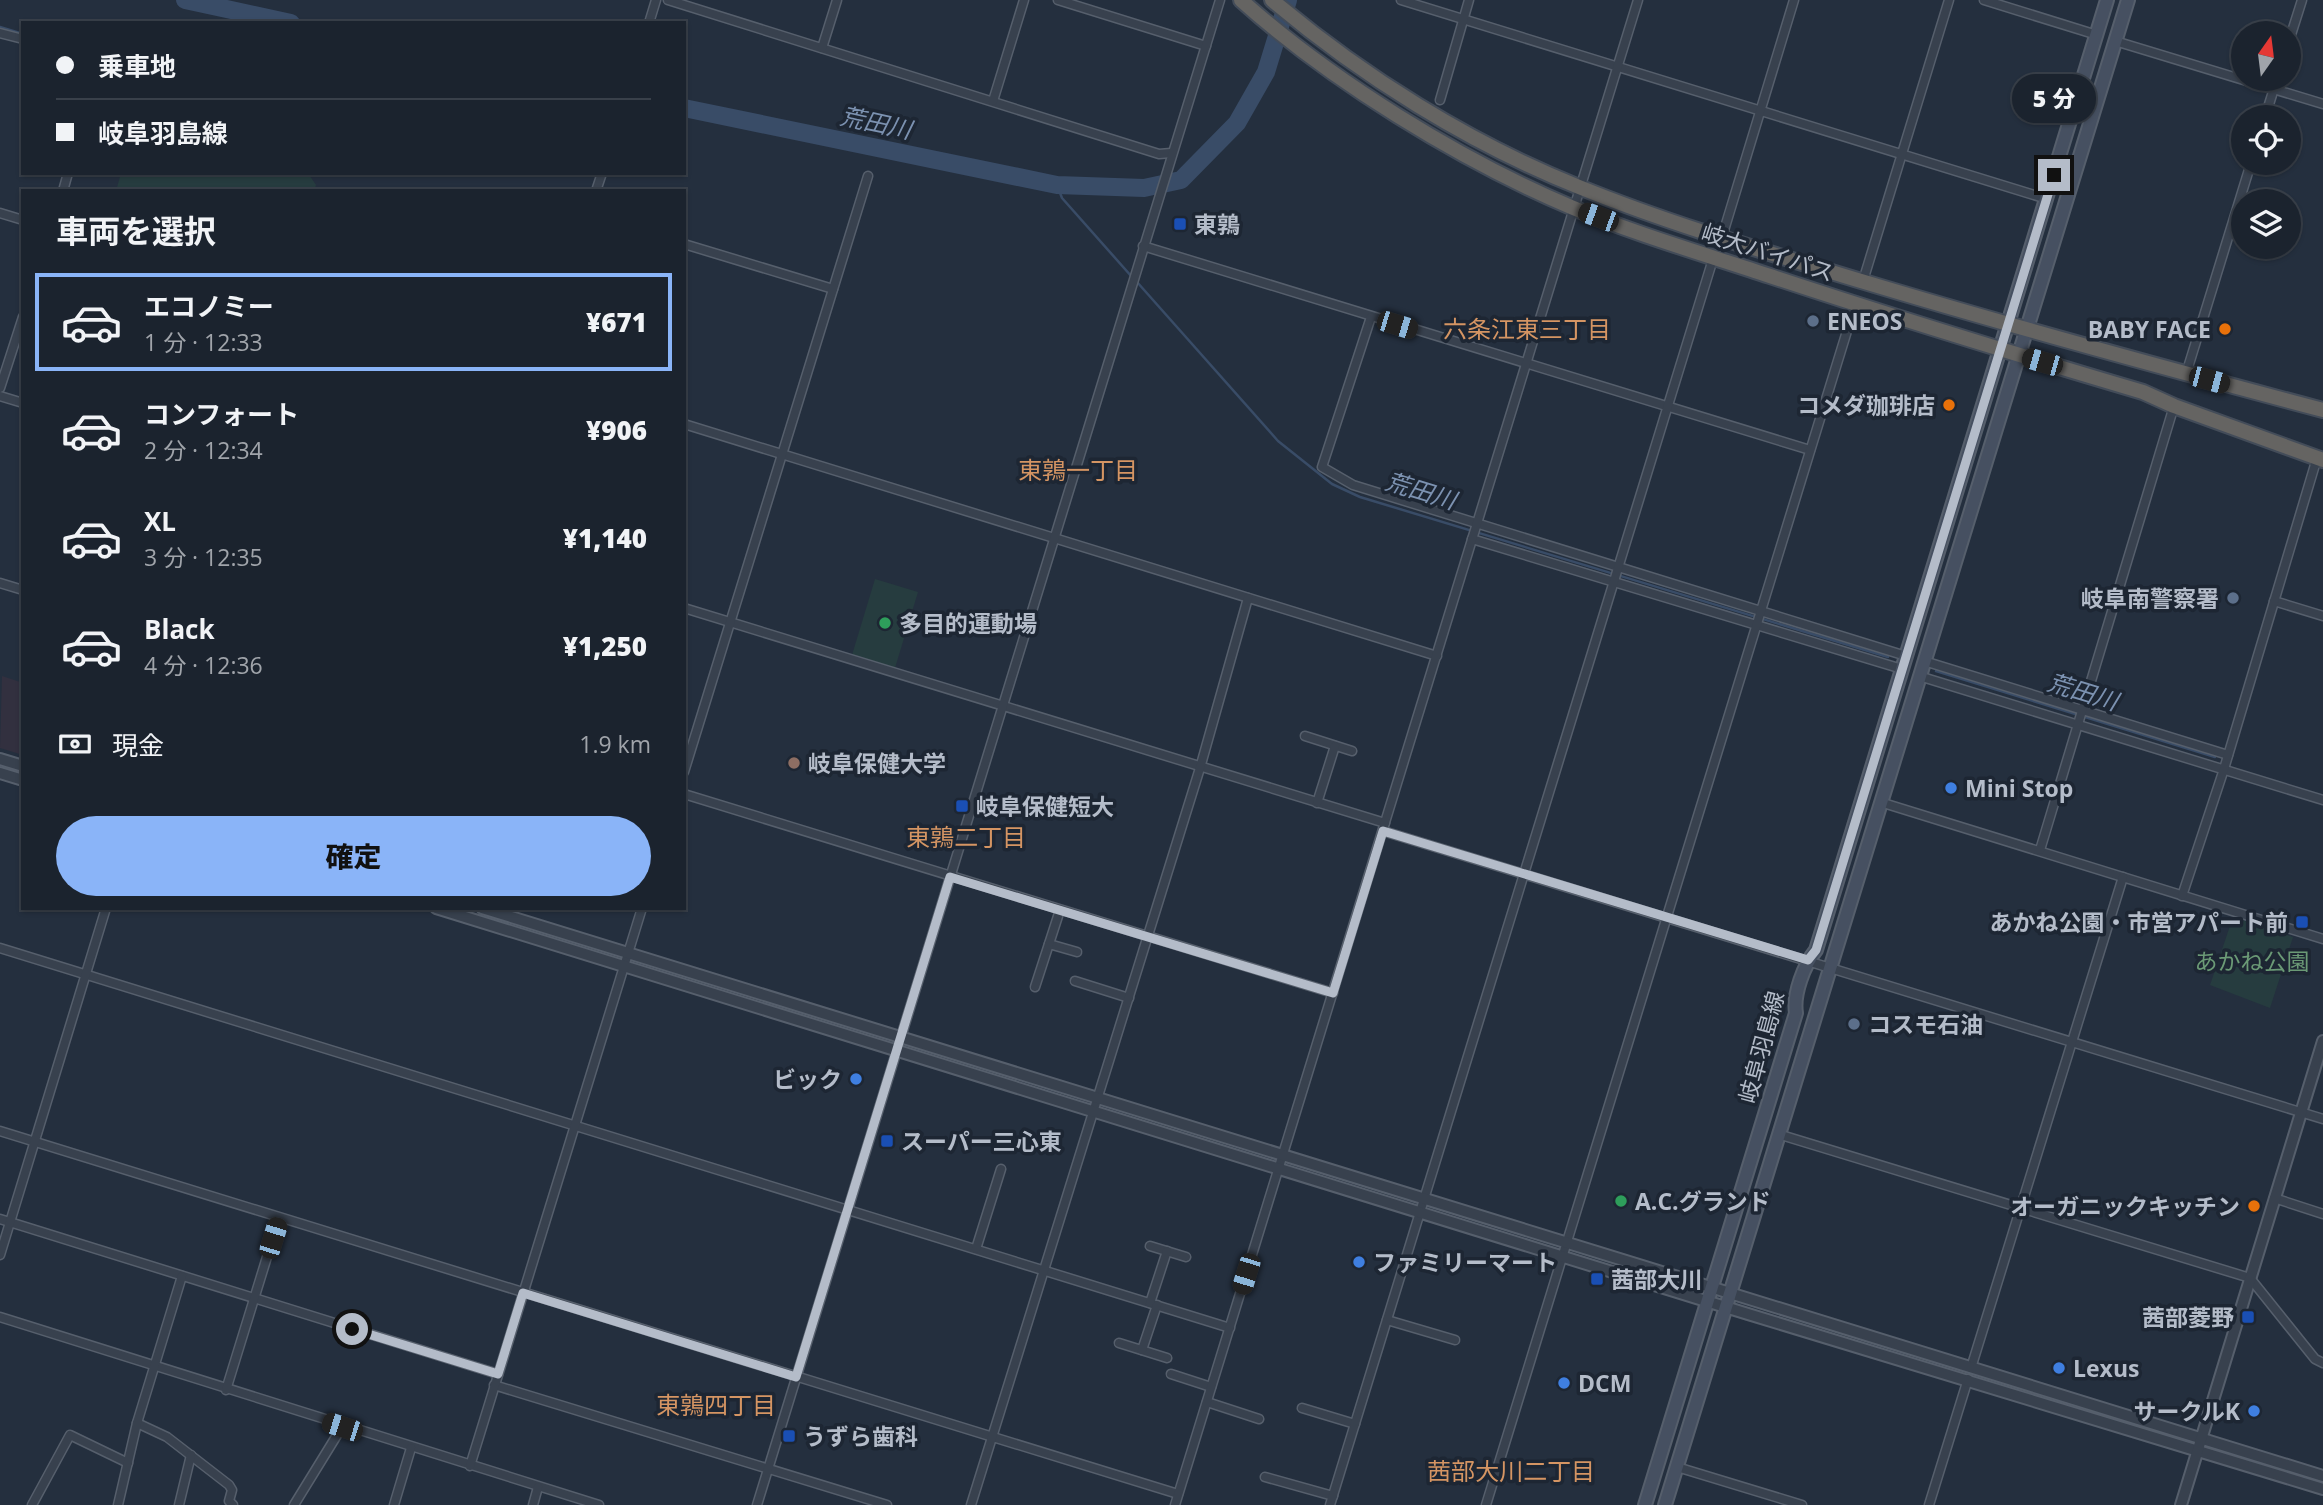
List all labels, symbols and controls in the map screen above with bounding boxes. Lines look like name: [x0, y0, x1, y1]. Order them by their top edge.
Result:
north arrow: [2231, 21, 2301, 91]
map controls: [2231, 21, 2301, 259]
text: 乗車地: [98, 48, 176, 84]
callout: 5 分: [2012, 74, 2096, 122]
text: 5 分: [2033, 82, 2075, 114]
water label: 荒田川: [837, 98, 918, 146]
button: locate: [2231, 105, 2301, 175]
text: 岐阜羽島線: [98, 115, 228, 151]
route end: [2038, 159, 2070, 191]
button: layers: [2231, 189, 2301, 259]
car: [1575, 200, 1622, 234]
place label: 東鶉: [1194, 208, 1240, 240]
text: 車両を選択: [56, 209, 216, 252]
marker: 東鶉: [1172, 216, 1188, 232]
street label: 岐大バイパス: [1698, 216, 1838, 288]
text: エコノミー: [144, 288, 274, 324]
icon: car: [60, 291, 123, 354]
text: ¥671: [586, 304, 647, 340]
place label: ENEOS: [1827, 305, 1902, 337]
car: [1374, 309, 1421, 341]
district label: 六条江東三丁目: [1443, 312, 1611, 345]
marker: ENEOS: [1805, 313, 1821, 329]
place label: BABY FACE: [2088, 313, 2211, 345]
marker: BABY FACE: [2217, 321, 2233, 337]
text: 1 分 · 12:33: [144, 326, 263, 358]
car: [2019, 346, 2066, 378]
car: [2186, 364, 2233, 396]
place label: コメダ珈琲店: [1797, 389, 1935, 421]
text: コンフォート: [144, 396, 299, 432]
marker: コメダ珈琲店: [1941, 397, 1957, 413]
icon: car: [60, 399, 123, 462]
text: ¥906: [586, 412, 647, 448]
text: 2 分 · 12:34: [144, 434, 263, 466]
district label: 東鶉一丁目: [1018, 453, 1138, 486]
water label: 荒田川: [1382, 464, 1463, 517]
text: XL: [144, 503, 176, 539]
icon: car: [60, 507, 123, 570]
text: ¥1,140: [563, 520, 647, 556]
text: 3 分 · 12:35: [144, 541, 263, 573]
place label: 岐阜南警察署: [2081, 582, 2219, 614]
marker: 岐阜南警察署: [2225, 590, 2241, 606]
place label: 多目的運動場: [899, 607, 1037, 639]
text: Black: [144, 611, 215, 647]
icon: car: [60, 615, 123, 678]
marker: 多目的運動場: [877, 615, 893, 631]
text: ¥1,250: [563, 628, 647, 664]
text: 4 分 · 12:36: [144, 649, 263, 681]
water label: 荒田川: [2044, 665, 2125, 718]
icon: cash: [56, 725, 94, 763]
text: 現金: [112, 727, 164, 763]
text: 1.9 km: [579, 728, 651, 760]
place label: 岐阜保健大学: [808, 747, 946, 779]
marker: 岐阜保健大学: [786, 755, 802, 771]
place label: Mini Stop: [1965, 772, 2073, 804]
marker: Mini Stop: [1943, 780, 1959, 796]
place label: 岐阜保健短大: [976, 790, 1114, 822]
marker: 岐阜保健短大: [954, 798, 970, 814]
button: 確定: [56, 816, 651, 896]
district label: 東鶉二丁目: [906, 820, 1026, 853]
place label: あかね公園・市営アパート前: [1989, 906, 2288, 938]
marker: あかね公園・市営アパート前: [2294, 914, 2310, 930]
park label: あかね公園: [2195, 945, 2310, 977]
street label: 岐阜羽島線: [1731, 987, 1791, 1107]
place label: コスモ石油: [1868, 1008, 1983, 1040]
marker: コスモ石油: [1846, 1016, 1862, 1032]
place label: ビック: [773, 1063, 842, 1095]
marker: ビック: [848, 1071, 864, 1087]
place label: スーパー三心東: [901, 1125, 1062, 1157]
marker: スーパー三心東: [879, 1133, 895, 1149]
place label: A.C.グランド: [1635, 1185, 1771, 1217]
place label: オーガニックキッチン: [2010, 1190, 2240, 1222]
marker: A.C.グランド: [1613, 1193, 1629, 1209]
marker: オーガニックキッチン: [2246, 1198, 2262, 1214]
car: [257, 1215, 290, 1261]
place label: ファミリーマート: [1373, 1246, 1557, 1278]
car: [1230, 1251, 1263, 1297]
marker: ファミリーマート: [1351, 1254, 1367, 1270]
place label: 茜部大川: [1611, 1263, 1703, 1295]
marker: 茜部大川: [1589, 1271, 1605, 1287]
place label: 茜部菱野: [2142, 1301, 2234, 1333]
marker: 茜部菱野: [2240, 1309, 2256, 1325]
route start: [336, 1313, 368, 1345]
place label: Lexus: [2073, 1352, 2139, 1384]
marker: Lexus: [2051, 1360, 2067, 1376]
place label: DCM: [1578, 1367, 1631, 1399]
marker: DCM: [1556, 1375, 1572, 1391]
district label: 東鶉四丁目: [656, 1388, 776, 1421]
place label: サークルK: [2133, 1395, 2241, 1427]
marker: サークルK: [2246, 1403, 2262, 1419]
car: [319, 1411, 366, 1443]
place label: うずら歯科: [803, 1420, 918, 1452]
marker: うずら歯科: [781, 1428, 797, 1444]
district label: 茜部大川二丁目: [1427, 1454, 1595, 1487]

